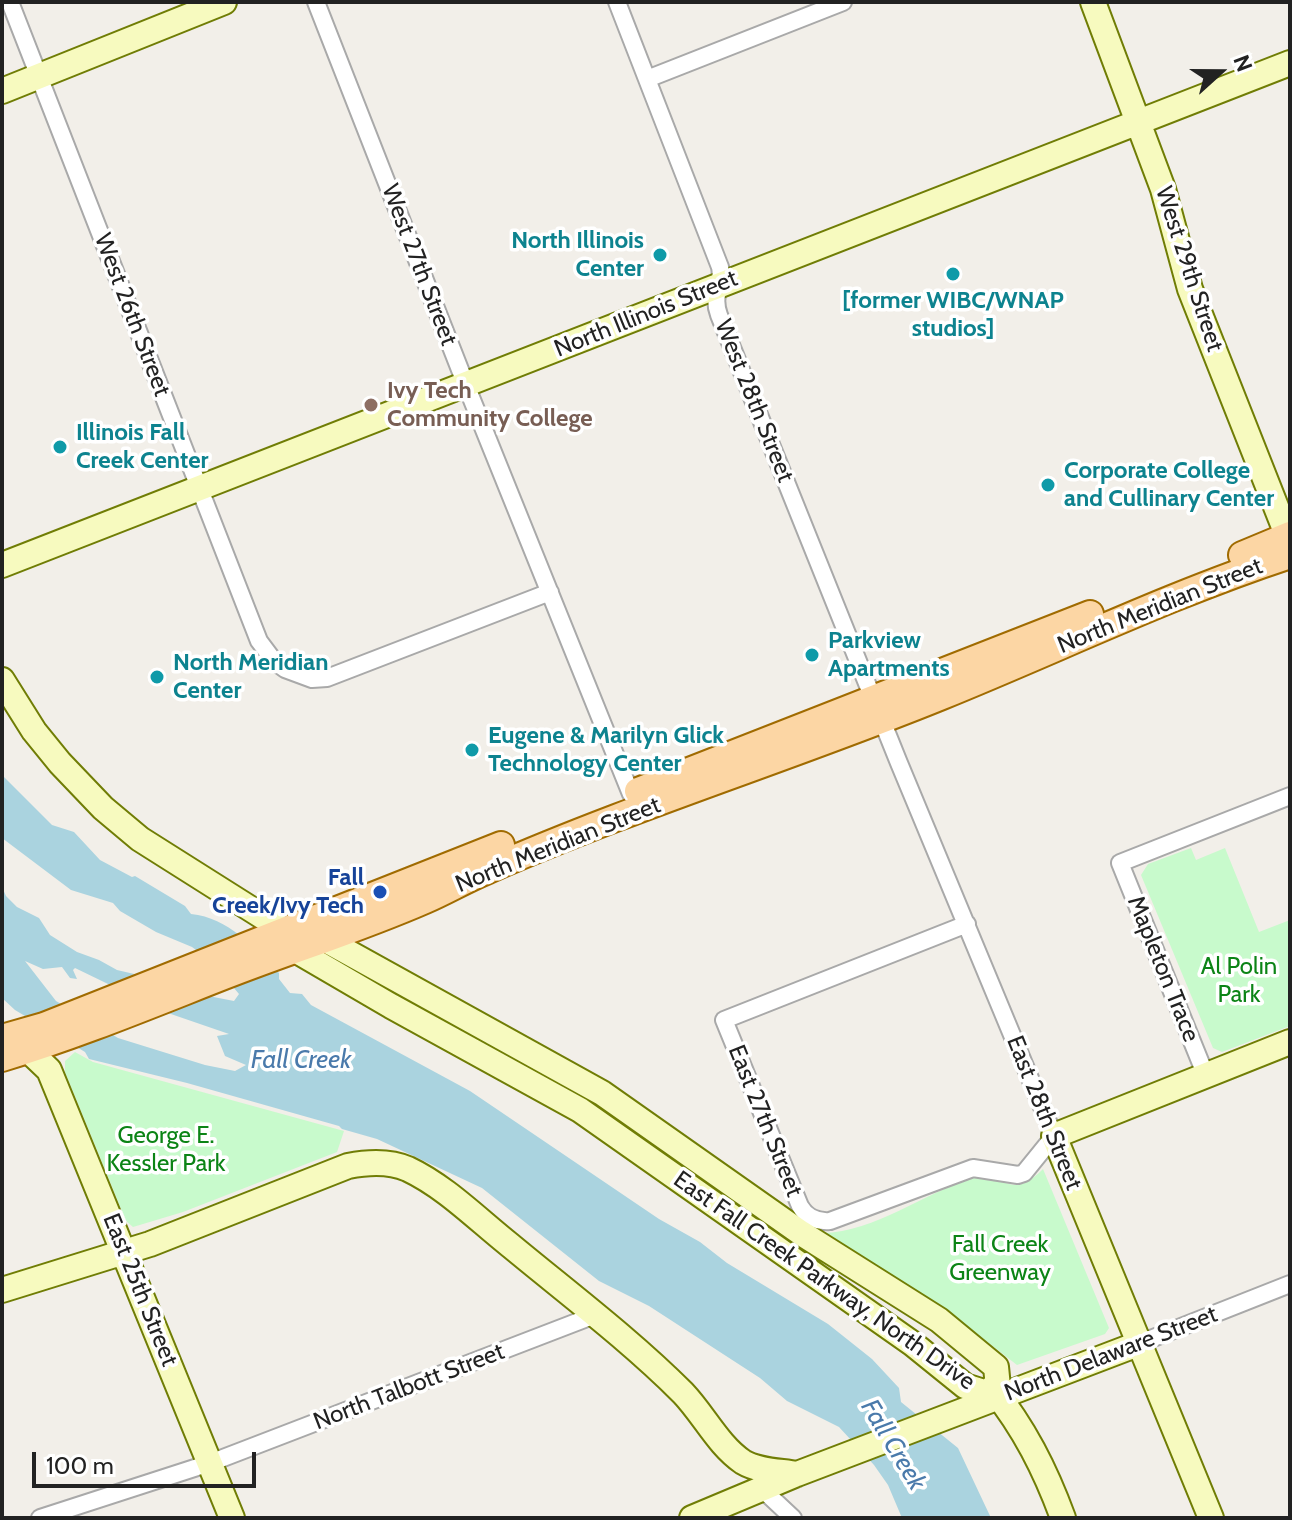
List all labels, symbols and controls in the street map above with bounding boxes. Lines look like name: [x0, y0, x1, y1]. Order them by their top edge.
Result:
north arrow: [1180, 32, 1260, 112]
text: N: [1227, 51, 1258, 75]
street label: West 27th Street: [375, 180, 463, 350]
street label: West 29th Street: [1149, 183, 1229, 355]
place label: North Illinois Center: [511, 227, 644, 283]
street label: West 26th Street: [88, 230, 176, 400]
marker: North Illinois Center: [651, 246, 669, 264]
street label: North Illinois Street: [550, 264, 742, 364]
marker: [former WIBC/WNAP studios]: [944, 265, 962, 283]
place label: [former WIBC/WNAP studios]: [842, 287, 1064, 343]
street label: West 28th Street: [708, 316, 800, 486]
place label: Ivy Tech Community College: [387, 377, 593, 433]
marker: Ivy Tech Community College: [362, 396, 380, 414]
place label: Illinois Fall Creek Center: [76, 419, 208, 475]
marker: Illinois Fall Creek Center: [51, 438, 69, 456]
place label: Corporate College and Cullinary Center: [1064, 457, 1274, 513]
marker: Corporate College and Cullinary Center: [1039, 476, 1057, 494]
street label: North Meridian Street: [1053, 552, 1267, 660]
place label: Parkview Apartments: [828, 627, 950, 683]
marker: Parkview Apartments: [803, 646, 821, 664]
place label: North Meridian Center: [173, 649, 328, 705]
marker: North Meridian Center: [148, 668, 166, 686]
place label: Eugene & Marilyn Glick Technology Center: [488, 722, 724, 778]
marker: Eugene & Marilyn Glick Technology Center: [463, 741, 481, 759]
street label: North Meridian Street: [451, 791, 665, 899]
place label: Fall Creek/Ivy Tech: [212, 864, 364, 920]
marker: Fall Creek/Ivy Tech: [371, 883, 389, 901]
street label: Mapleton Trace: [1121, 892, 1205, 1046]
park label: Al Polin Park: [1201, 953, 1277, 1009]
street label: East 28th Street: [1000, 1032, 1088, 1194]
street label: East 27th Street: [721, 1041, 809, 1201]
water label: Fall Creek: [251, 1044, 351, 1076]
park label: George E. Kessler Park: [107, 1122, 225, 1178]
street label: East Fall Creek Parkway, North Drive: [668, 1166, 980, 1396]
street label: East 25th Street: [96, 1210, 184, 1370]
park label: Fall Creek Greenway: [949, 1231, 1051, 1287]
street label: North Delaware Street: [1000, 1300, 1222, 1408]
street label: North Talbott Street: [310, 1337, 508, 1437]
water label: Fall Creek: [854, 1394, 932, 1496]
scale bar: [36, 1436, 260, 1486]
text: 100 m: [46, 1451, 114, 1480]

